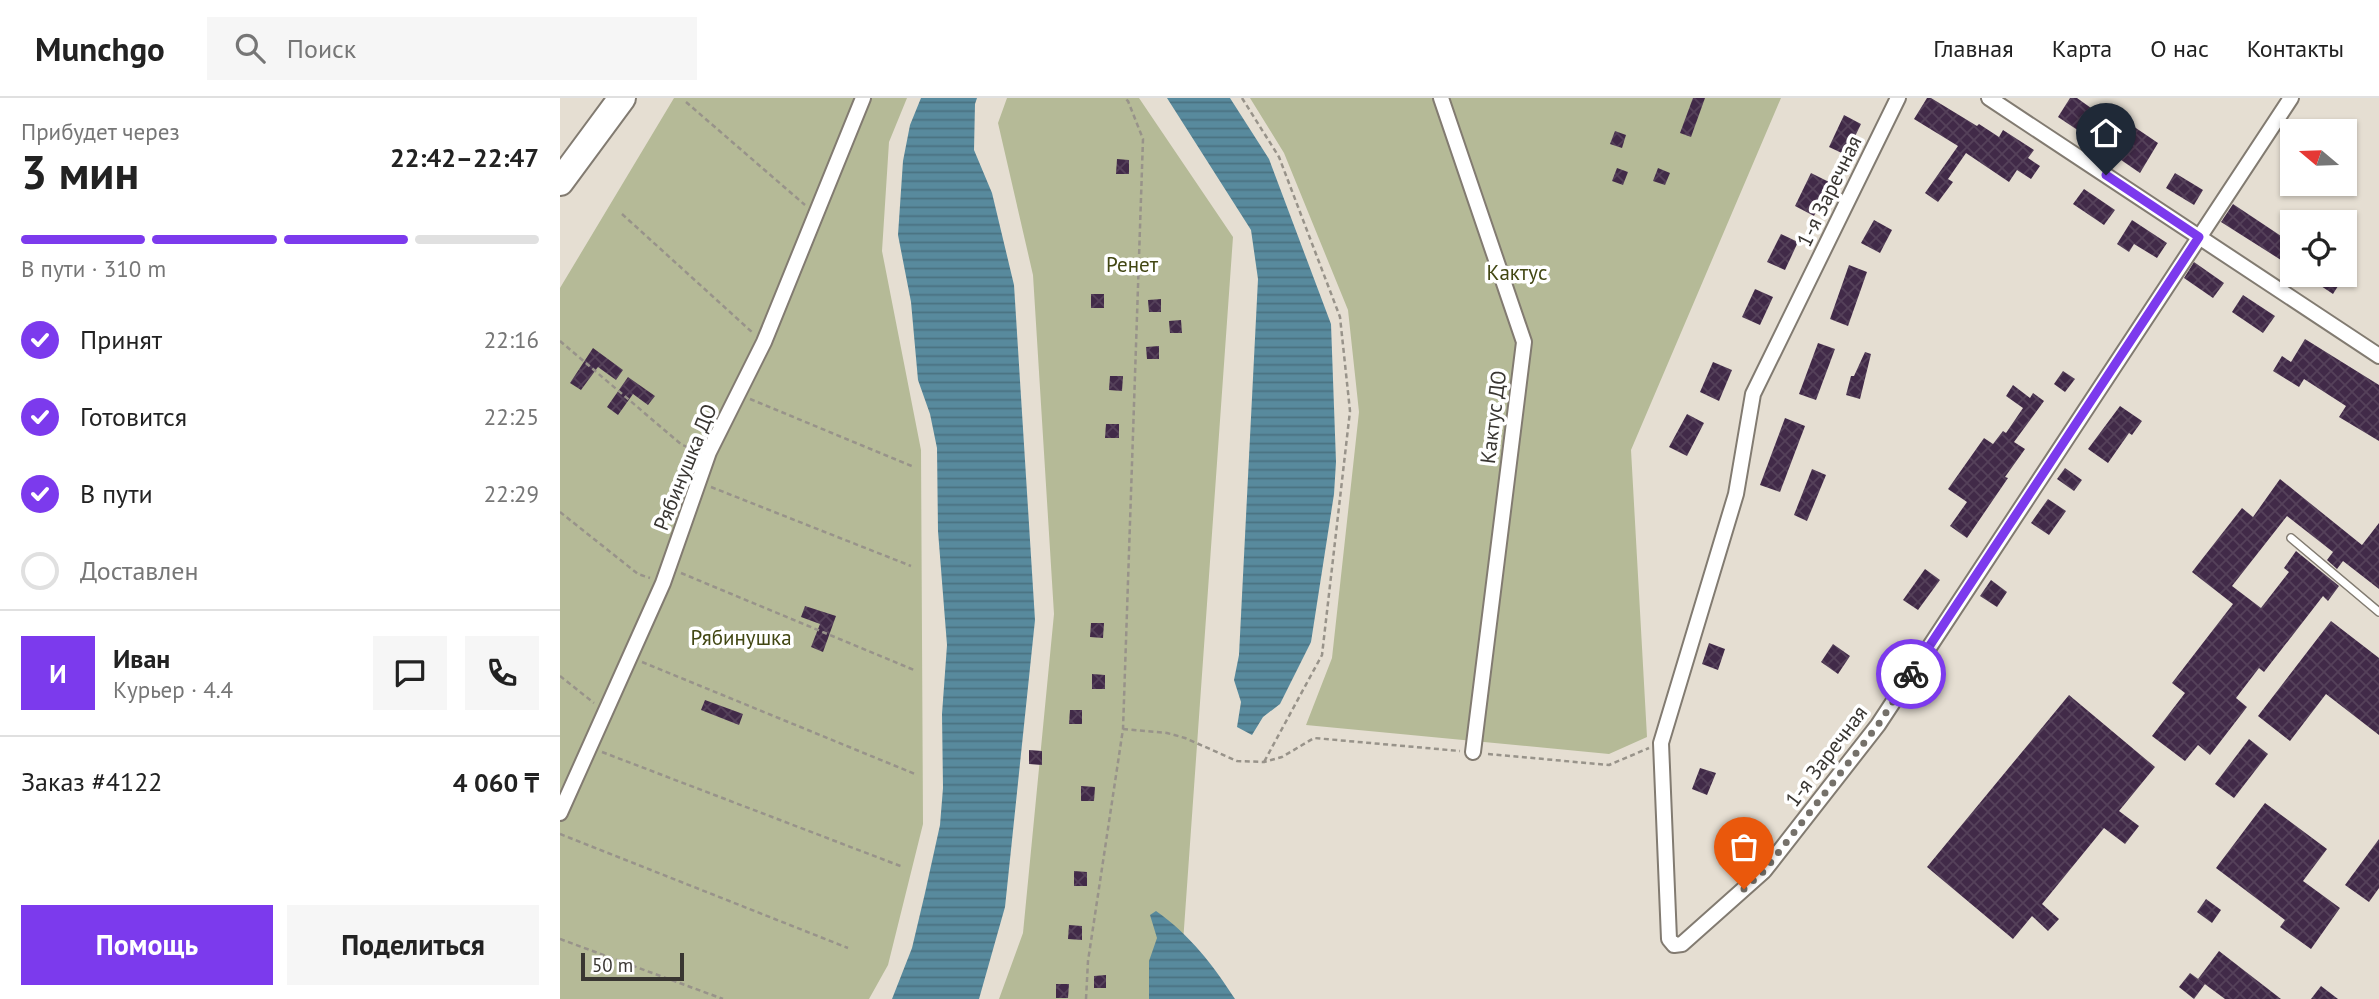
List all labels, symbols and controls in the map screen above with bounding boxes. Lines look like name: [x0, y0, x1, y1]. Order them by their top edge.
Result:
search box: [207, 17, 697, 80]
text: Munchgo: [35, 27, 165, 70]
icon: search: [231, 29, 269, 67]
text: Поиск: [287, 32, 356, 65]
text: Главная: [1933, 33, 2014, 64]
text: Карта: [2052, 33, 2112, 64]
text: О нас: [2150, 33, 2209, 64]
text: Контакты: [2247, 33, 2344, 64]
pin: [2076, 103, 2136, 175]
icon: home: [2087, 114, 2125, 152]
text: Прибудет через: [21, 117, 180, 146]
north arrow: [2280, 119, 2357, 196]
map controls: [2280, 119, 2357, 287]
street label: 1-я Заречная: [1790, 131, 1868, 251]
text: 22:42–22:47: [390, 141, 539, 174]
text: 3 мин: [21, 142, 139, 202]
button: locate: [2280, 210, 2357, 287]
park label: Ренет: [1106, 251, 1159, 278]
text: В пути · 310 m: [21, 254, 166, 283]
park label: Кактус: [1487, 259, 1547, 286]
icon: check: [21, 321, 59, 359]
text: Принят: [80, 323, 162, 356]
text: 22:16: [484, 325, 539, 354]
street label: Кактус ДО: [1474, 369, 1512, 465]
icon: check: [21, 398, 59, 436]
text: Готовится: [80, 400, 187, 433]
street label: Рябинушка ДО: [647, 400, 723, 534]
text: 22:25: [484, 402, 539, 431]
icon: check: [21, 475, 59, 513]
text: В пути: [80, 477, 153, 510]
text: 22:29: [484, 479, 539, 508]
text: Доставлен: [80, 554, 199, 587]
park label: Рябинушка: [690, 624, 792, 651]
button: chat: [373, 636, 447, 710]
button: phone: [465, 636, 539, 710]
courier: [1876, 639, 1946, 709]
text: Иван: [113, 642, 170, 675]
icon: bike: [1892, 655, 1930, 693]
text: И: [49, 657, 67, 690]
text: Курьер · 4.4: [113, 675, 233, 704]
street label: 1-я Заречная: [1779, 700, 1873, 812]
text: Заказ #4122: [21, 765, 163, 798]
text: 4 060 ₸: [453, 766, 539, 799]
pin: [1714, 817, 1774, 889]
icon: bag: [1725, 828, 1763, 866]
button: Помощь: [21, 905, 273, 985]
button: Поделиться: [287, 905, 539, 985]
scale bar: [581, 950, 684, 982]
text: 50 m: [592, 953, 633, 977]

